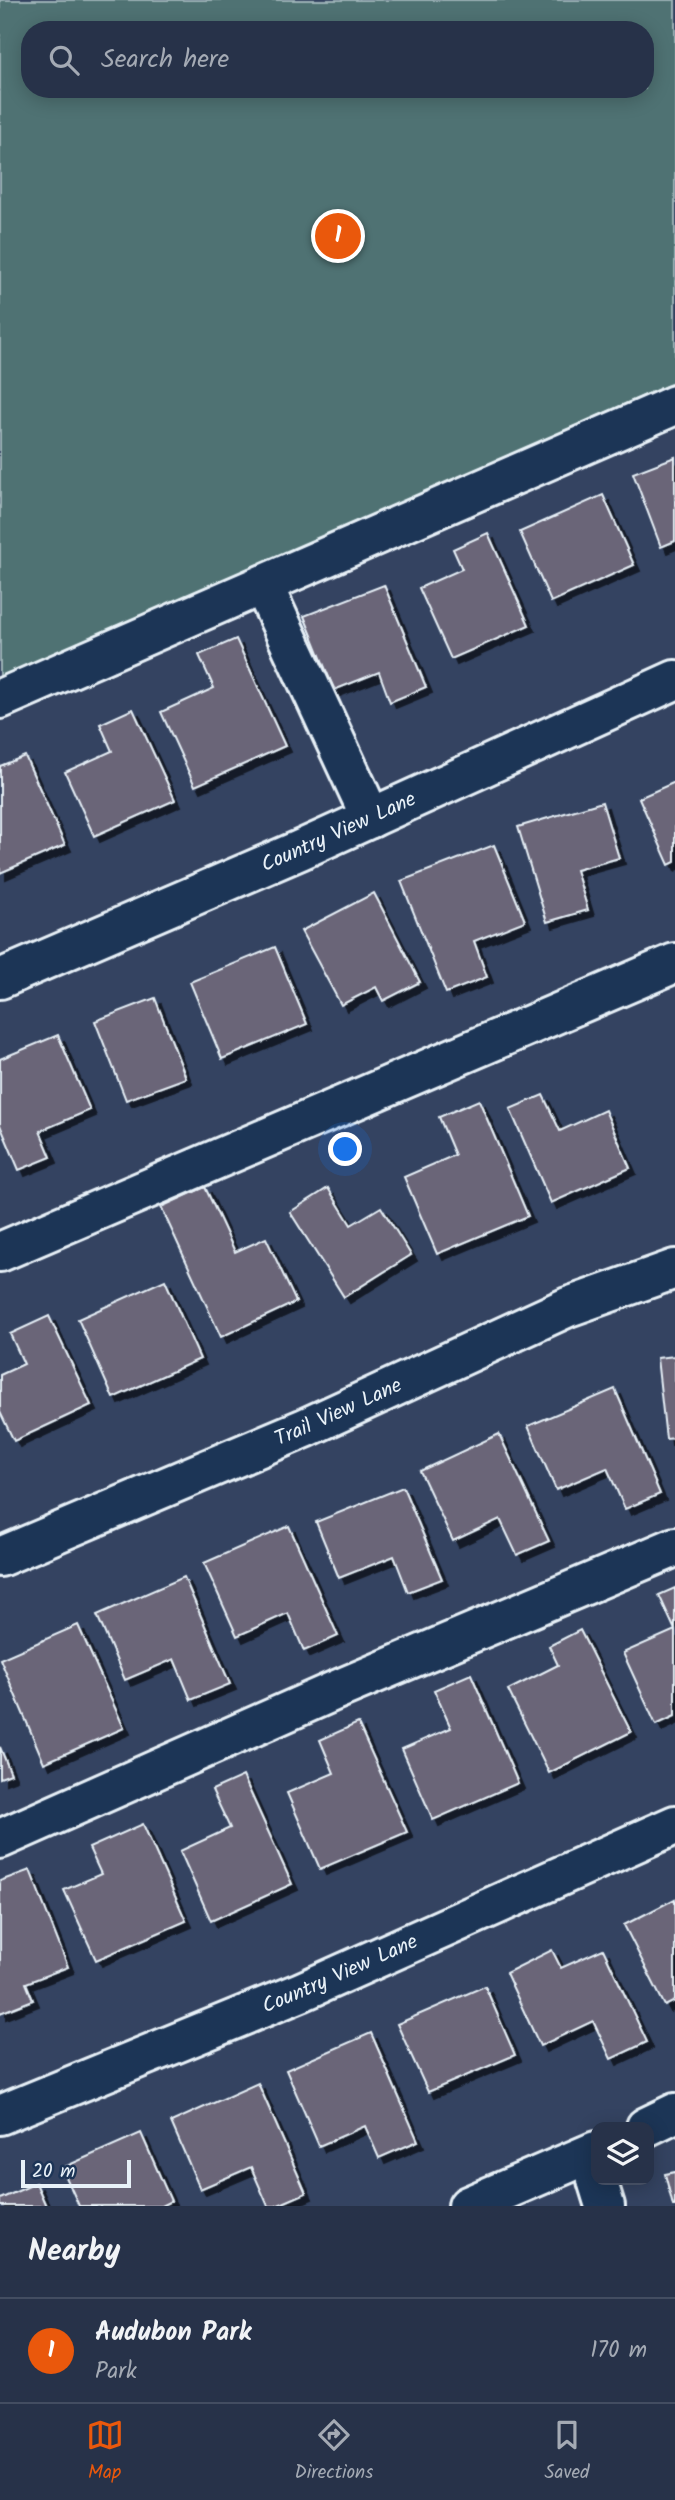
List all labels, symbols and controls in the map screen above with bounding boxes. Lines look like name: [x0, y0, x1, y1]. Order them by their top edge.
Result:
search box: [21, 21, 654, 98]
text: Search here: [101, 39, 229, 81]
icon: search: [45, 41, 83, 79]
pin: 1: [315, 210, 361, 262]
street label: Country View Lane: [256, 783, 422, 881]
your location: [328, 1132, 362, 1166]
street label: Trail View Lane: [269, 1369, 408, 1455]
street label: Country View Lane: [257, 1925, 424, 2023]
map controls: [591, 2122, 654, 2185]
button: layers: [591, 2122, 654, 2185]
scale bar: [21, 2157, 131, 2189]
text: 20 m: [32, 2157, 75, 2187]
text: Nearby: [28, 2228, 120, 2276]
text: Audubon Park: [95, 2312, 251, 2354]
text: 1: [48, 2333, 54, 2369]
text: 170 m: [590, 2333, 647, 2369]
text: Park: [95, 2354, 137, 2390]
tab: Map: [86, 2416, 124, 2488]
tab: Directions: [295, 2416, 373, 2488]
tab: Saved: [544, 2416, 589, 2488]

